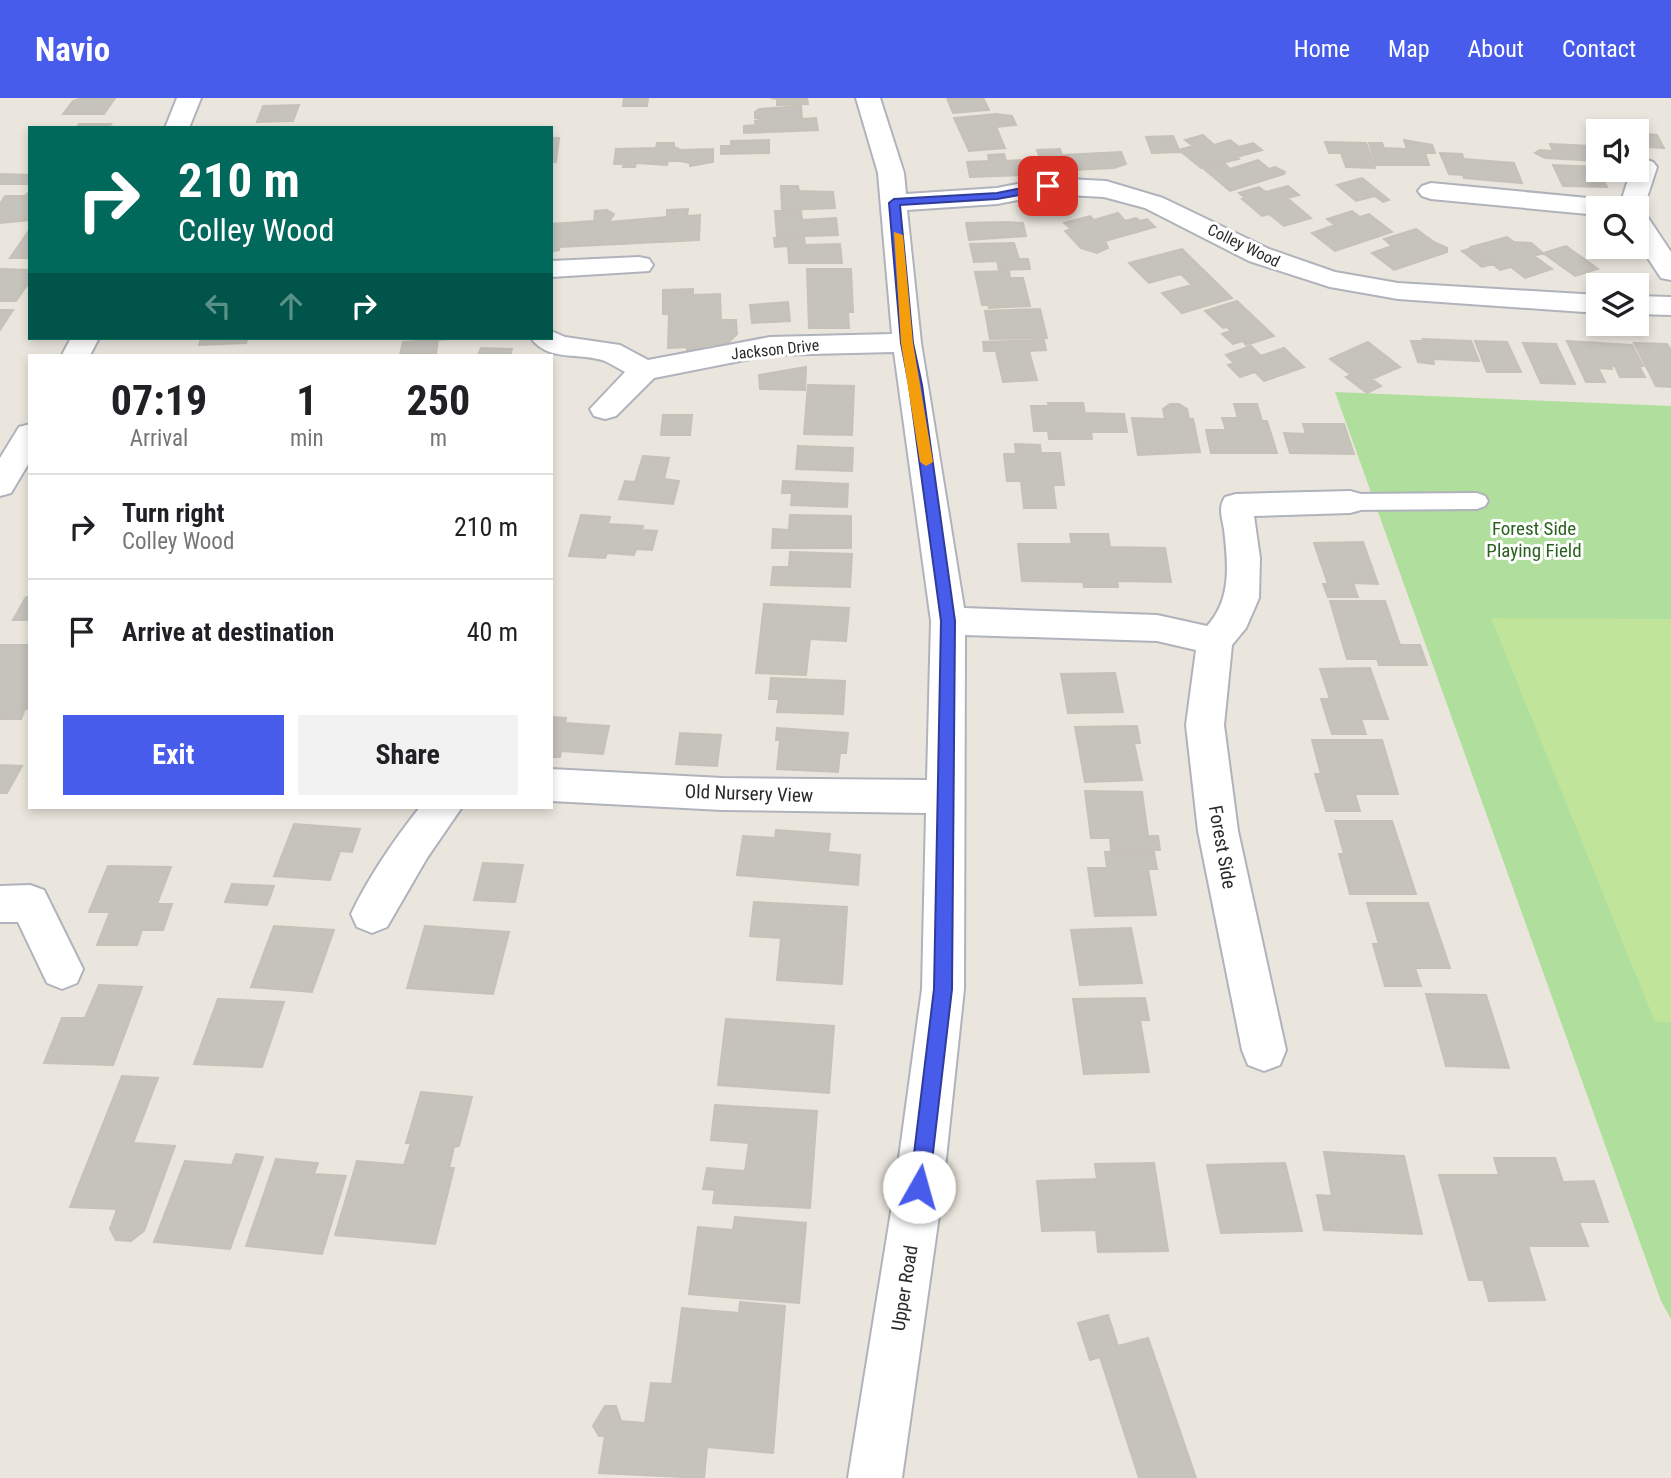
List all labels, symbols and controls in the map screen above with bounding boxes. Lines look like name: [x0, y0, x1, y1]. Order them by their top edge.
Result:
text: Navio: [35, 30, 110, 69]
text: Home: [1294, 35, 1350, 63]
text: Map: [1388, 35, 1430, 63]
text: About: [1468, 35, 1524, 63]
text: Contact: [1562, 35, 1636, 63]
map controls: [1586, 119, 1649, 336]
button: sound: [1586, 119, 1649, 182]
text: 210 m: [178, 152, 300, 209]
icon: right: [63, 154, 154, 245]
pin: [1018, 156, 1078, 216]
icon: arrive: [1029, 167, 1067, 205]
button: search: [1586, 196, 1649, 259]
text: Colley Wood: [178, 211, 334, 249]
street label: Colley Wood: [1205, 220, 1283, 271]
button: layers: [1586, 273, 1649, 336]
icon: left: [199, 287, 237, 325]
icon: ahead: [272, 287, 310, 325]
icon: right: [345, 287, 383, 325]
street label: Jackson Drive: [730, 335, 820, 364]
text: 07:19: [111, 376, 207, 425]
text: 1: [296, 376, 317, 425]
text: 250: [406, 376, 470, 425]
text: Arrival: [130, 425, 188, 452]
text: min: [290, 425, 324, 452]
text: m: [430, 425, 447, 452]
text: Turn right: [122, 498, 224, 528]
icon: right: [63, 508, 101, 546]
text: 210 m: [454, 512, 518, 542]
park label: Forest Side Playing Field: [1486, 517, 1582, 562]
text: Colley Wood: [122, 528, 234, 555]
icon: arrive: [63, 613, 101, 651]
text: Arrive at destination: [122, 617, 334, 647]
text: 40 m: [467, 617, 518, 647]
button: Exit: [63, 715, 284, 795]
button: Share: [298, 715, 518, 795]
street label: Old Nursery View: [684, 780, 814, 807]
street label: Forest Side: [1204, 804, 1241, 891]
position arrow: [882, 1150, 956, 1224]
street label: Upper Road: [886, 1243, 923, 1333]

